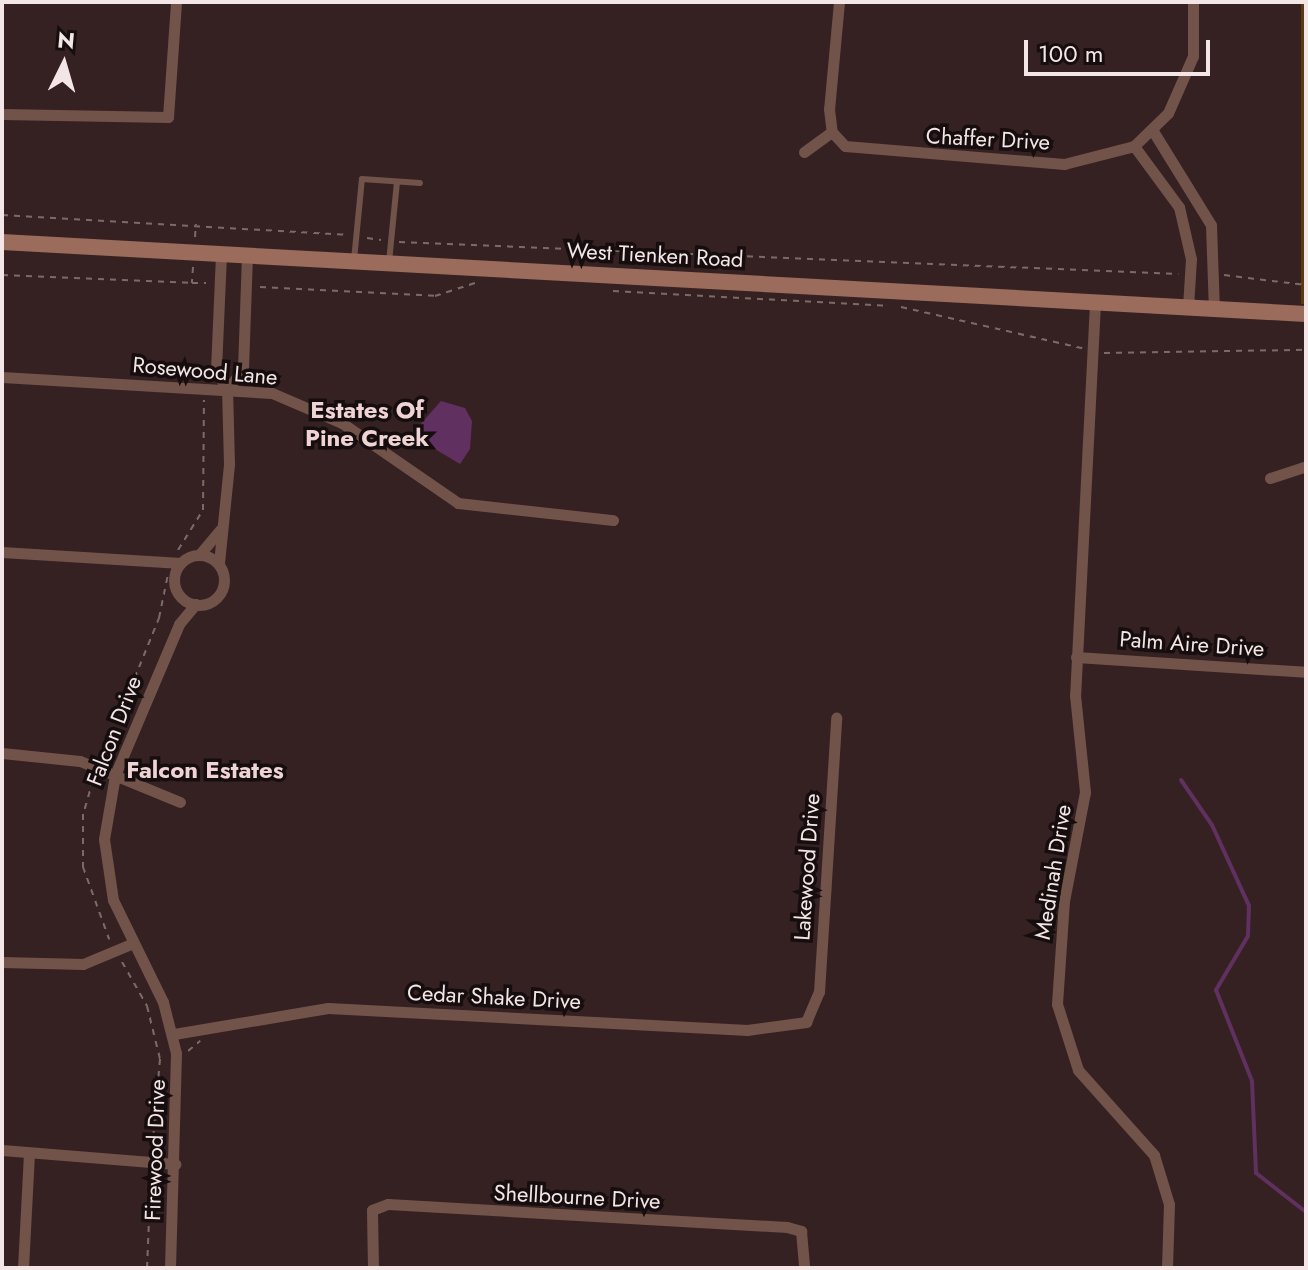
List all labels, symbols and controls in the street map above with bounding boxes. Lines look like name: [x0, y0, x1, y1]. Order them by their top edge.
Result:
text: N: [56, 23, 76, 57]
north arrow: [24, 24, 104, 104]
scale bar: [1028, 24, 1214, 74]
text: 100 m: [1038, 36, 1104, 71]
street label: Chaffer Drive: [925, 123, 1051, 155]
street label: West Tienken Road: [566, 237, 744, 273]
street label: Rosewood Lane: [131, 352, 279, 390]
district label: Estates Of Pine Creek: [305, 396, 429, 452]
street label: Palm Aire Drive: [1119, 626, 1265, 662]
street label: Falcon Drive: [81, 672, 147, 790]
district label: Falcon Estates: [126, 756, 284, 784]
street label: Lakewood Drive: [789, 792, 825, 942]
street label: Medinah Drive: [1029, 802, 1077, 942]
street label: Cedar Shake Drive: [406, 979, 582, 1015]
street label: Firewood Drive: [139, 1079, 171, 1221]
street label: Shellbourne Drive: [493, 1179, 661, 1215]

